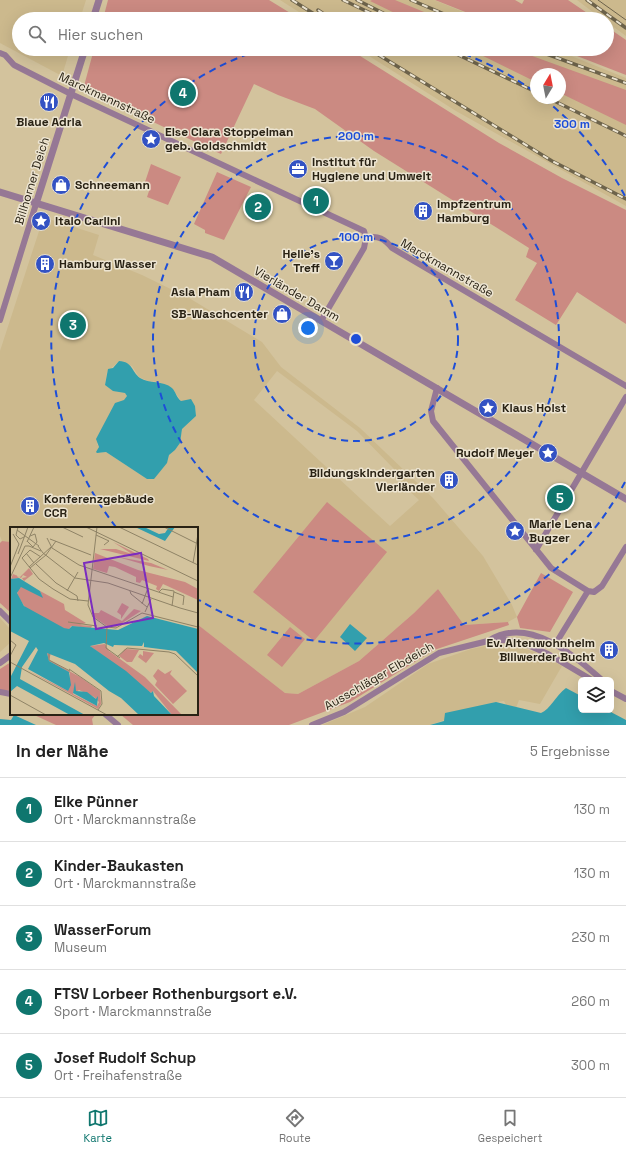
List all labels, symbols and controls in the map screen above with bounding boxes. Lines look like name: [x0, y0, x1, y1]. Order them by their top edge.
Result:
search box: [12, 12, 614, 56]
icon: search: [26, 23, 48, 45]
text: Hier suchen: [58, 25, 143, 44]
north arrow: [530, 68, 566, 104]
street label: Marckmannstraße: [56, 69, 158, 127]
pin: 4: [170, 78, 196, 108]
restaurant icon: Blaue Adria: [38, 91, 60, 113]
place label: Blaue Adria: [16, 114, 82, 130]
text: 300 m: [554, 116, 590, 132]
place label: Else Clara Stoppelman geb. Goldschmidt: [165, 124, 293, 154]
place icon: Else Clara Stoppelman geb. Goldschmidt: [140, 128, 162, 150]
text: 200 m: [338, 128, 374, 144]
street label: Billhorner Deich: [11, 135, 53, 227]
place label: Institut für Hygiene und Umwelt: [312, 154, 431, 184]
office icon: Institut für Hygiene und Umwelt: [287, 158, 309, 180]
shop icon: Schneemann: [50, 174, 72, 196]
place label: Schneemann: [75, 177, 150, 193]
pin: 1: [303, 186, 329, 216]
pin: 2: [245, 192, 271, 222]
place label: Impfzentrum Hamburg: [437, 196, 511, 226]
building icon: Impfzentrum Hamburg: [412, 200, 434, 222]
place icon: Italo Carlini: [30, 210, 52, 232]
place label: Italo Carlini: [55, 213, 121, 229]
text: 100 m: [339, 229, 373, 245]
street label: Marckmannstraße: [398, 235, 496, 301]
place label: Helle's Treff: [282, 246, 320, 276]
bar icon: Helle's Treff: [323, 250, 345, 272]
building icon: Hamburg Wasser: [34, 253, 56, 275]
place label: Hamburg Wasser: [59, 256, 156, 272]
street label: Vierländer Damm: [251, 263, 343, 325]
restaurant icon: Asia Pham: [233, 281, 255, 303]
place label: Asia Pham: [171, 284, 230, 300]
shop icon: SB-Waschcenter: [271, 303, 293, 325]
place label: SB-Waschcenter: [171, 306, 268, 322]
pin: 3: [60, 310, 86, 340]
your location: [298, 318, 318, 338]
centre of rings: [349, 332, 363, 346]
place icon: Klaus Holst: [477, 397, 499, 419]
place label: Klaus Holst: [502, 400, 566, 416]
place icon: Rudolf Meyer: [537, 442, 559, 464]
place label: Rudolf Meyer: [456, 445, 534, 461]
place label: Bildungskindergarten Vierländer: [309, 465, 435, 495]
building icon: Bildungskindergarten Vierländer: [438, 469, 460, 491]
pin: 5: [547, 483, 573, 513]
place label: Konferenzgebäude CCR: [44, 491, 154, 521]
building icon: Konferenzgebäude CCR: [19, 495, 41, 517]
place label: Marie Lena Bugzer: [529, 516, 592, 546]
place icon: Marie Lena Bugzer: [504, 520, 526, 542]
inset map: [10, 527, 198, 715]
place label: Ev. Altenwohnheim Billwerder Bucht: [486, 635, 595, 665]
street label: Ausschläger Elbdeich: [321, 638, 437, 714]
building icon: Ev. Altenwohnheim Billwerder Bucht: [598, 639, 620, 661]
map controls: [578, 677, 614, 713]
button: layers: [578, 677, 614, 713]
text: In der Nähe: [16, 740, 108, 762]
text: 5 Ergebnisse: [530, 743, 610, 760]
text: Elke Pünner: [54, 792, 138, 811]
text: 1: [26, 801, 32, 818]
text: 130 m: [574, 801, 610, 818]
text: Ort · Marckmannstraße: [54, 811, 196, 828]
text: Kinder-Baukasten: [54, 856, 184, 875]
text: 2: [25, 865, 33, 882]
text: 130 m: [574, 865, 610, 882]
text: Ort · Marckmannstraße: [54, 875, 196, 892]
text: WasserForum: [54, 920, 151, 939]
text: 3: [25, 929, 33, 946]
text: 230 m: [572, 929, 610, 946]
text: Museum: [54, 939, 107, 956]
text: FTSV Lorbeer Rothenburgsort e.V.: [54, 984, 297, 1003]
text: 4: [25, 993, 33, 1010]
text: 260 m: [571, 993, 610, 1010]
text: Sport · Marckmannstraße: [54, 1003, 212, 1020]
text: Josef Rudolf Schup: [54, 1048, 196, 1067]
text: 5: [25, 1057, 33, 1074]
text: 300 m: [571, 1057, 610, 1074]
text: Ort · Freihafenstraße: [54, 1067, 182, 1084]
tab: Karte: [83, 1107, 112, 1145]
tab: Route: [279, 1107, 311, 1145]
tab: Gespeichert: [478, 1107, 543, 1145]

